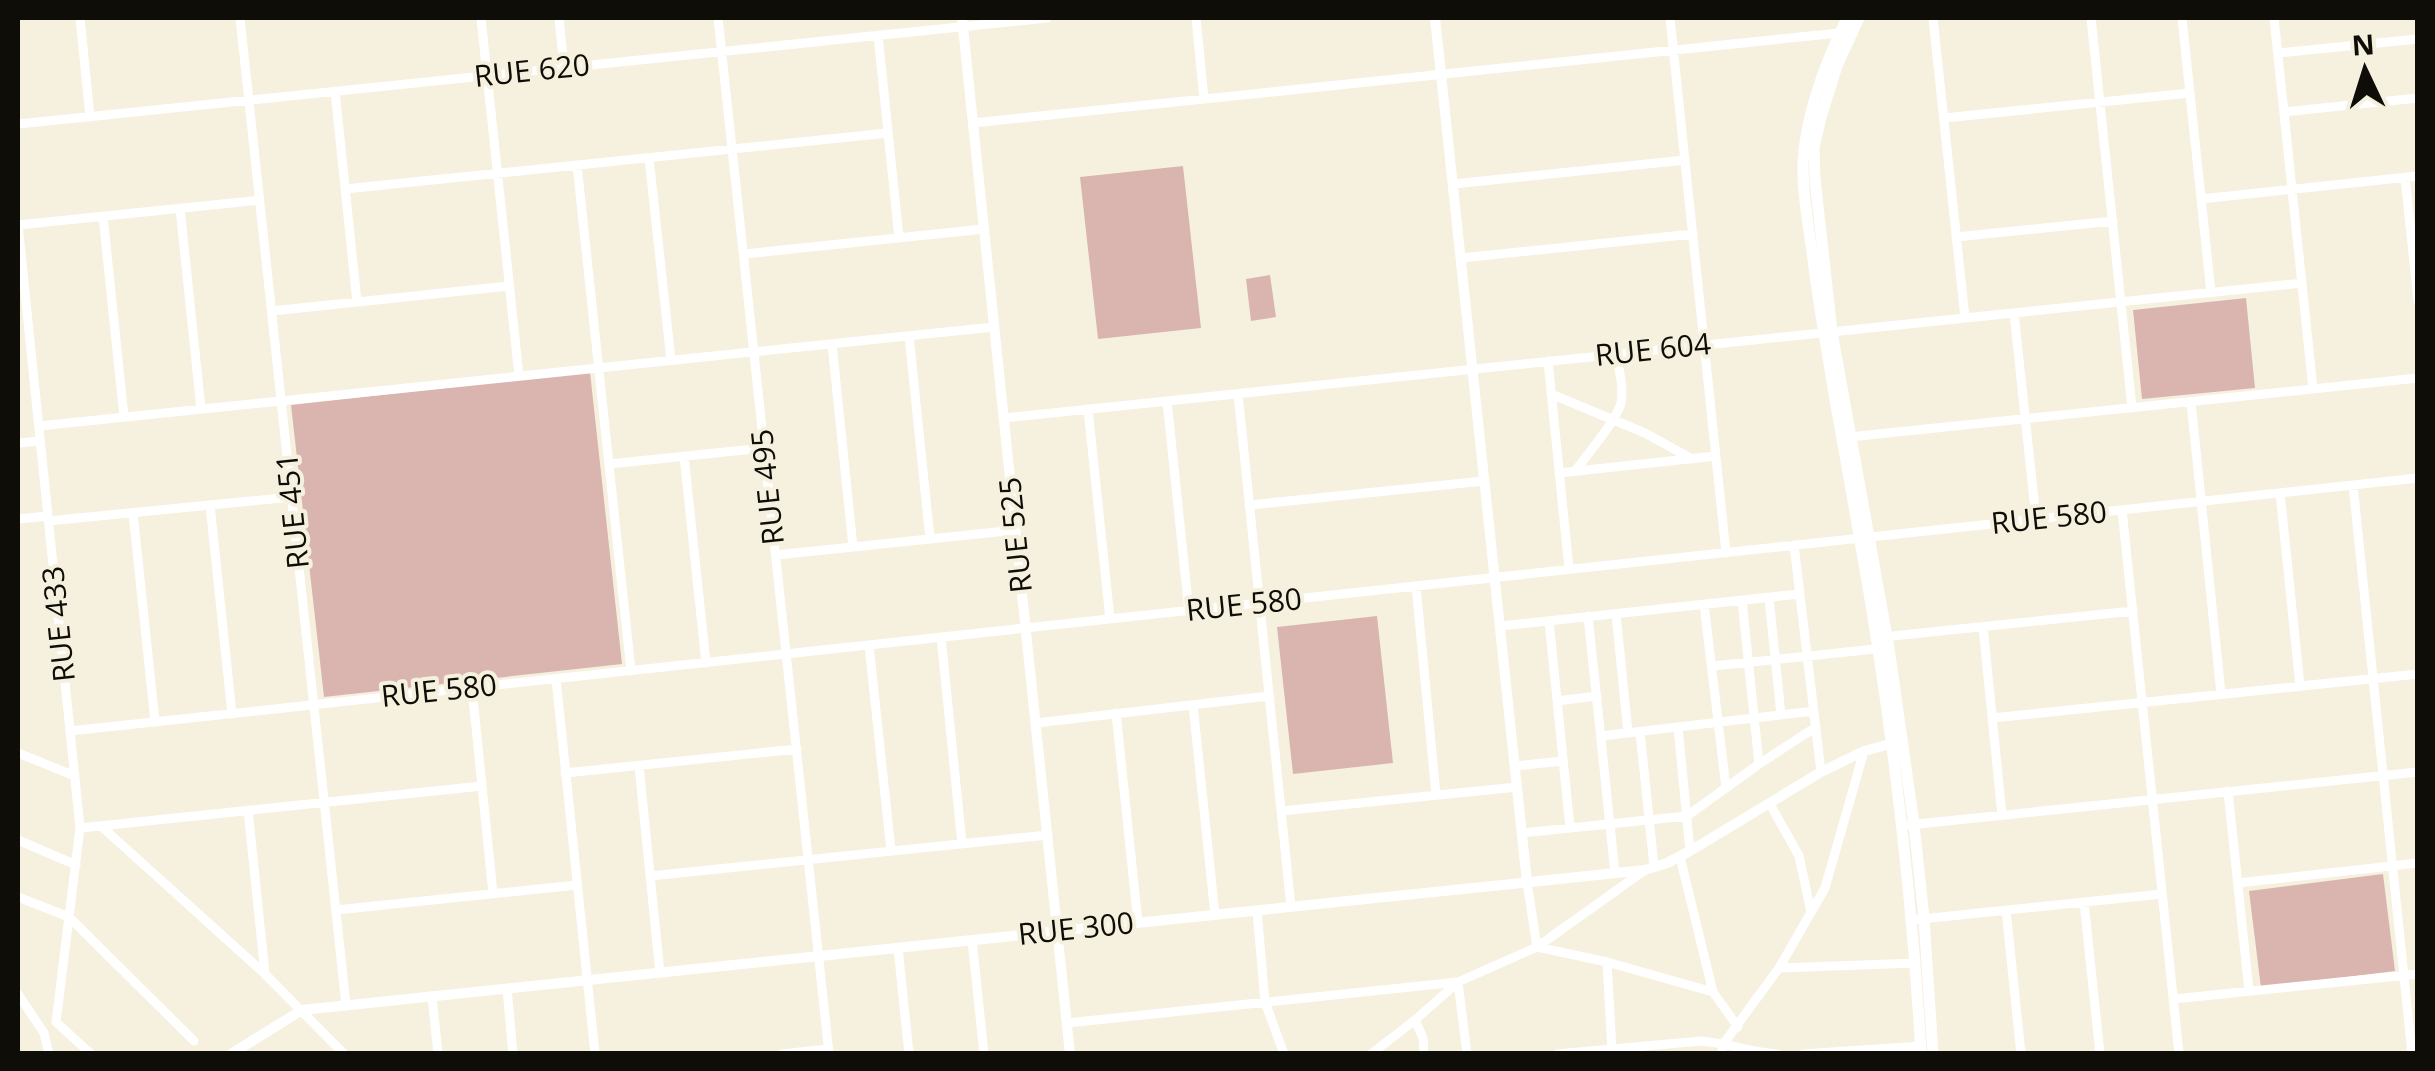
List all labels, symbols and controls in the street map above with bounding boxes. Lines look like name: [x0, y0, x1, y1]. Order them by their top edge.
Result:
north arrow: [2315, 20, 2415, 120]
text: N: [2351, 24, 2376, 64]
street label: RUE 620: [472, 43, 592, 96]
street label: RUE 604: [1593, 322, 1713, 375]
street label: RUE 495: [740, 427, 793, 547]
street label: RUE 451: [265, 451, 318, 571]
street label: RUE 525: [988, 475, 1041, 595]
street label: RUE 580: [1989, 490, 2109, 543]
street label: RUE 433: [31, 564, 84, 684]
street label: RUE 580: [1184, 577, 1304, 630]
street label: RUE 580: [379, 663, 499, 716]
street label: RUE 300: [1016, 901, 1136, 954]

